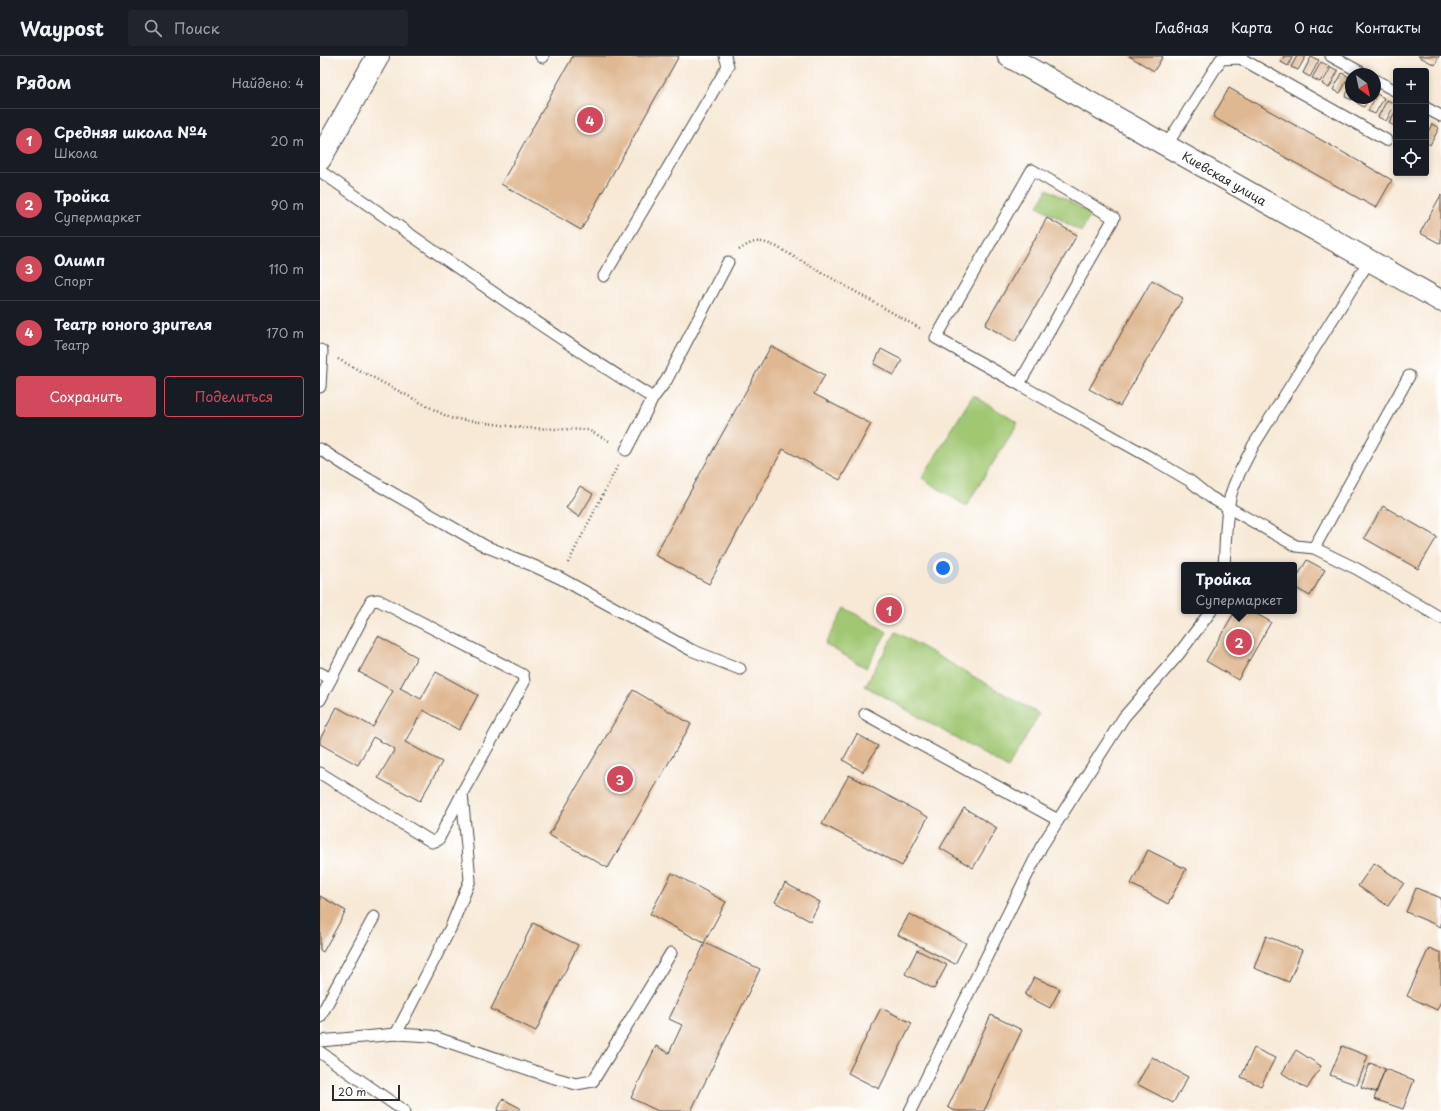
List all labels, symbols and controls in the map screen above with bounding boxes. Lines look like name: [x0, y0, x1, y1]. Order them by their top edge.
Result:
search box: [128, 10, 408, 46]
text: Waypost: [20, 14, 104, 42]
text: Поиск: [174, 16, 220, 39]
icon: search: [142, 17, 164, 39]
text: Главная: [1155, 17, 1209, 38]
text: Карта: [1231, 17, 1272, 38]
text: О нас: [1294, 17, 1333, 38]
text: Контакты: [1355, 17, 1421, 38]
north arrow: [1345, 68, 1381, 104]
map controls: [1393, 68, 1429, 176]
button: +: [1393, 68, 1429, 104]
text: Рядом: [16, 69, 71, 95]
text: Найдено: 4: [232, 73, 304, 92]
button: −: [1393, 104, 1429, 140]
pin: 4: [577, 105, 603, 135]
text: Средняя школа №4: [54, 120, 207, 143]
text: 1: [26, 131, 32, 150]
text: 20 m: [270, 131, 304, 150]
button: locate: [1393, 140, 1429, 176]
text: Школа: [54, 143, 98, 162]
street label: Киевская улица: [1179, 147, 1270, 210]
text: Тройка: [54, 184, 110, 207]
text: 2: [24, 195, 34, 214]
text: 90 m: [271, 195, 304, 214]
text: Супермаркет: [54, 207, 141, 226]
text: Олимп: [54, 248, 105, 271]
text: 3: [25, 259, 33, 278]
text: 110 m: [269, 259, 304, 278]
text: Спорт: [54, 271, 93, 290]
text: Театр юного зрителя: [54, 312, 212, 335]
text: 4: [25, 323, 33, 342]
text: 170 m: [266, 323, 304, 342]
text: Театр: [54, 335, 90, 354]
button: Сохранить: [16, 376, 156, 417]
button: Поделиться: [164, 376, 304, 417]
your location: [933, 558, 953, 578]
popup: [1181, 562, 1297, 614]
text: Тройка: [1196, 567, 1252, 590]
text: Супермаркет: [1196, 590, 1282, 609]
pin: 1: [876, 595, 902, 625]
pin: 2: [1226, 627, 1252, 657]
pin: 3: [607, 764, 633, 794]
scale bar: [332, 1083, 400, 1102]
text: 20 m: [338, 1083, 366, 1100]

